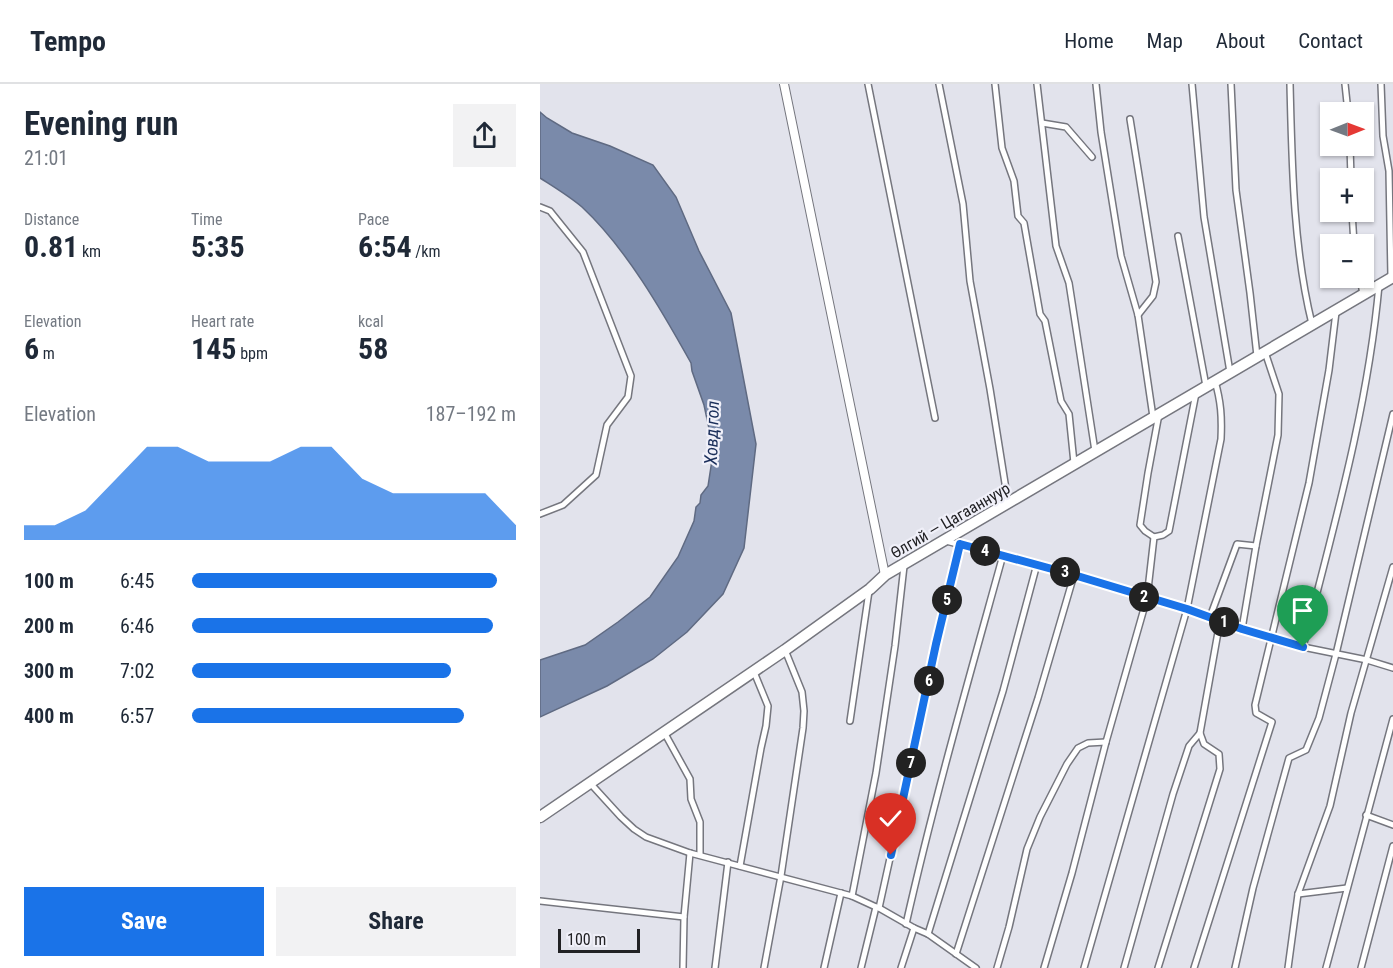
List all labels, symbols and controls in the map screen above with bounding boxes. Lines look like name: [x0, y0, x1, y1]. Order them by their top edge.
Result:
text: Tempo: [30, 25, 106, 58]
text: Home: [1064, 29, 1114, 53]
text: Map: [1147, 29, 1183, 53]
text: About: [1216, 29, 1265, 53]
text: Contact: [1298, 29, 1363, 53]
north arrow: [1320, 102, 1374, 156]
map controls: [1320, 102, 1374, 288]
text: Evening run: [24, 104, 179, 143]
button: share: [453, 104, 516, 167]
text: 21:01: [24, 146, 68, 170]
button: +: [1320, 168, 1374, 222]
text: Distance: [24, 210, 79, 229]
text: Time: [191, 210, 223, 229]
text: Pace: [358, 210, 389, 229]
text: 0.81: [24, 229, 78, 264]
text: 5:35: [191, 229, 245, 264]
text: 6:54: [358, 229, 412, 264]
button: −: [1320, 234, 1374, 288]
text: km: [78, 242, 101, 261]
text: /km: [412, 242, 441, 261]
text: Elevation: [24, 312, 82, 331]
text: Heart rate: [191, 312, 254, 331]
text: kcal: [358, 312, 384, 331]
text: 6: [24, 331, 39, 366]
text: 145: [191, 331, 236, 366]
text: 58: [358, 331, 388, 366]
text: m: [39, 344, 55, 363]
text: bpm: [236, 344, 268, 363]
water label: Ховд гол: [700, 400, 723, 466]
text: Elevation: [24, 402, 96, 426]
text: 187–192 m: [426, 402, 516, 426]
street label: Өлгий — Цагааннуур: [887, 478, 1013, 562]
pin: 4: [970, 536, 1000, 566]
text: 4: [981, 541, 989, 560]
pin: 3: [1050, 557, 1080, 587]
text: 3: [1061, 562, 1069, 581]
text: 100 m: [24, 569, 74, 593]
text: 6:45: [120, 569, 154, 593]
pin: 2: [1129, 582, 1159, 612]
pin: 5: [932, 585, 962, 615]
pin: [1277, 585, 1328, 647]
text: 2: [1140, 587, 1148, 606]
text: 5: [943, 590, 951, 609]
icon: arrive: [1286, 594, 1319, 627]
pin: 1: [1209, 607, 1239, 637]
text: 1: [1220, 612, 1228, 631]
text: 200 m: [24, 614, 74, 638]
text: 6:46: [120, 614, 154, 638]
text: 300 m: [24, 659, 74, 683]
text: 7:02: [120, 659, 154, 683]
pin: 6: [914, 666, 944, 696]
text: 6: [925, 671, 933, 690]
text: 400 m: [24, 704, 74, 728]
text: 6:57: [120, 704, 154, 728]
pin: 7: [896, 748, 926, 778]
text: 7: [907, 753, 915, 772]
pin: [865, 793, 916, 855]
icon: check: [874, 802, 907, 835]
button: Save: [24, 887, 264, 956]
button: Share: [276, 887, 516, 956]
scale bar: [558, 926, 640, 954]
text: 100 m: [567, 930, 606, 949]

